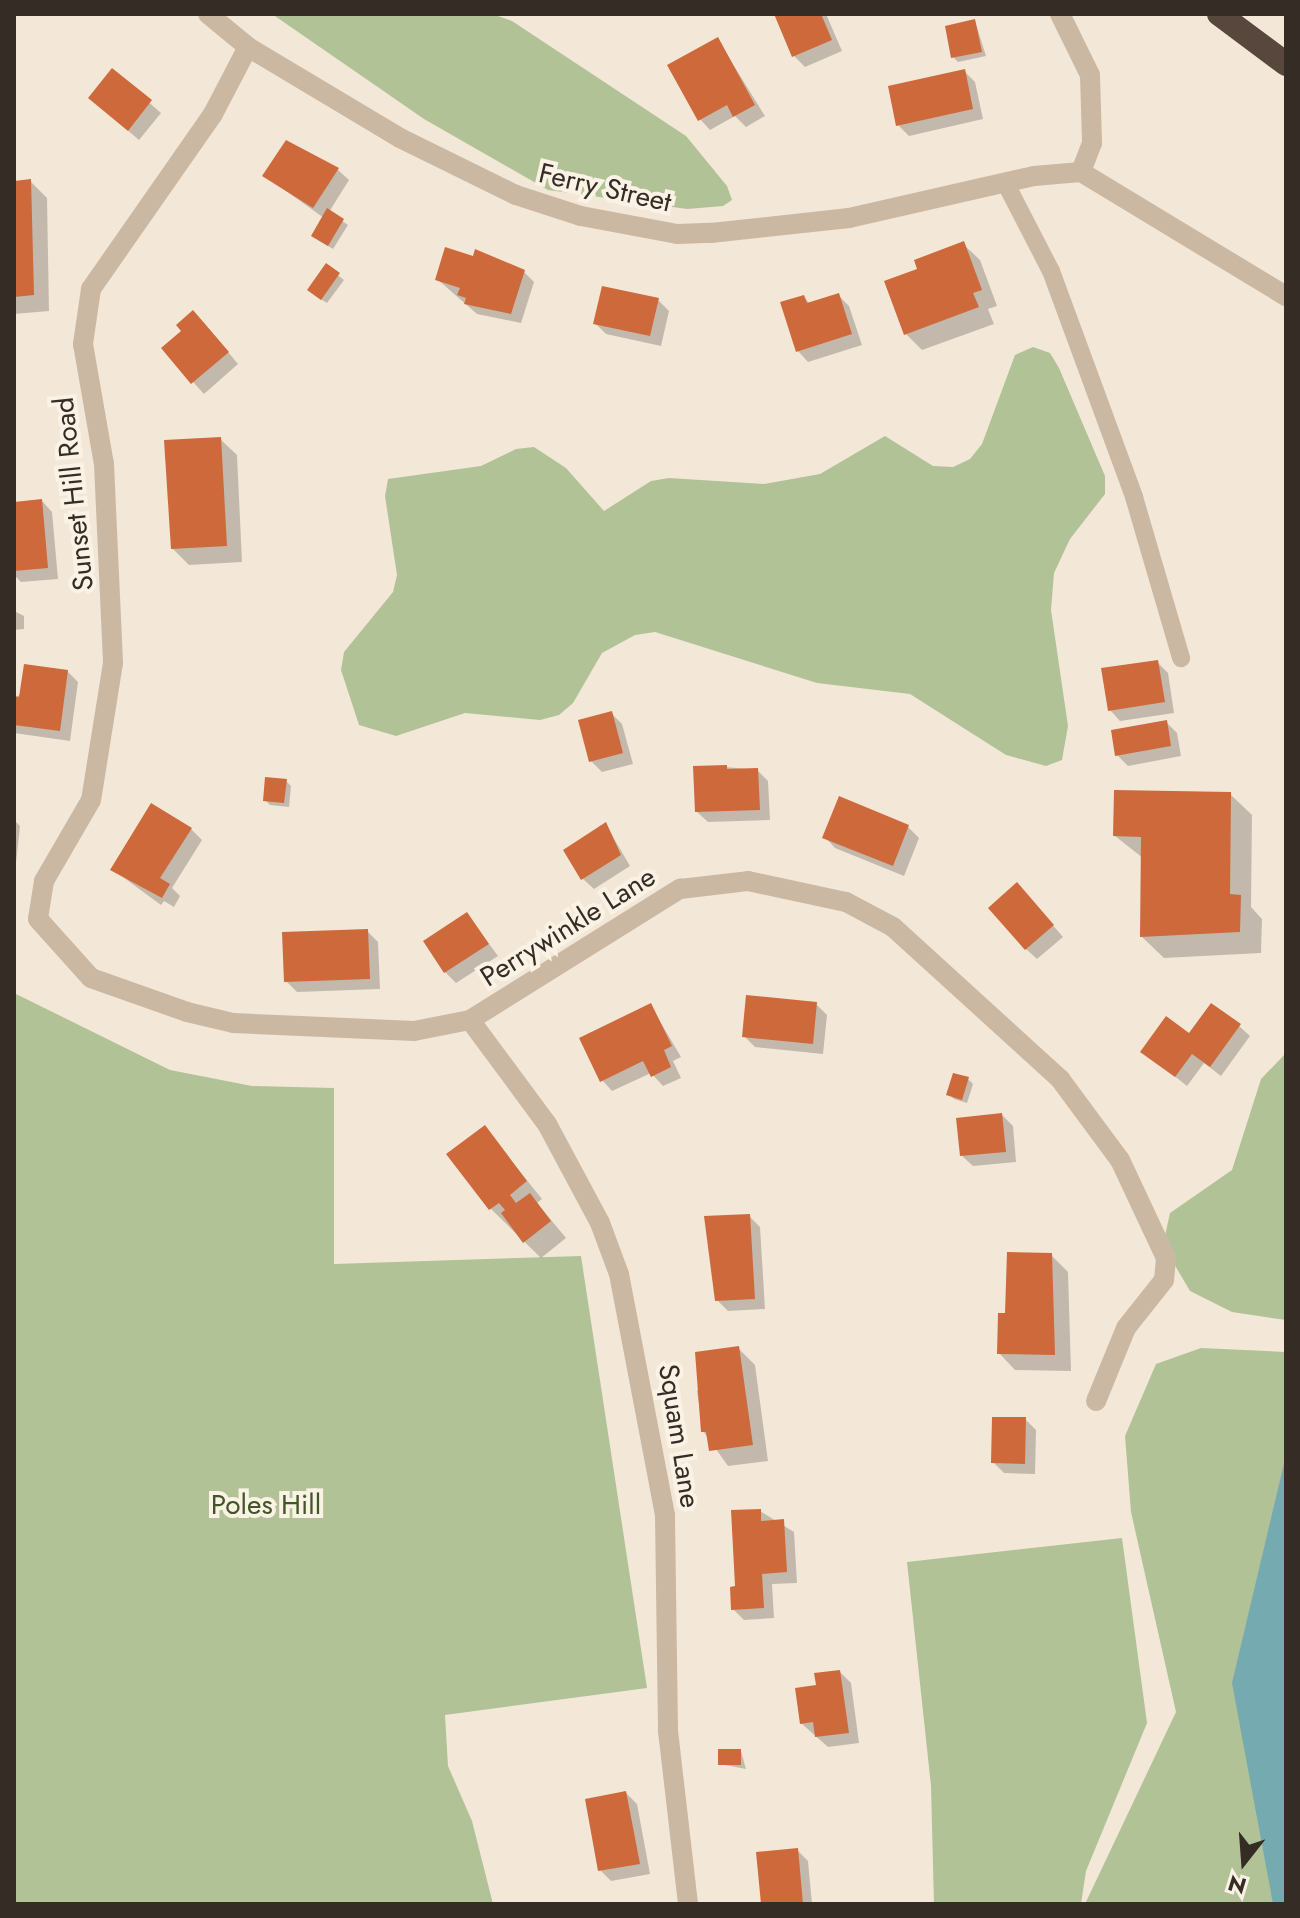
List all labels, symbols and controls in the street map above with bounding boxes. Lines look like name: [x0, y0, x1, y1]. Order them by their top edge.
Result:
street label: Ferry Street: [535, 156, 675, 220]
street label: Sunset Hill Road: [47, 396, 101, 592]
street label: Perrywinkle Lane: [474, 860, 662, 994]
street label: Squam Lane: [651, 1362, 707, 1510]
park label: Poles Hill: [211, 1488, 321, 1522]
north arrow: [1204, 1822, 1284, 1902]
text: N: [1224, 1867, 1250, 1903]

